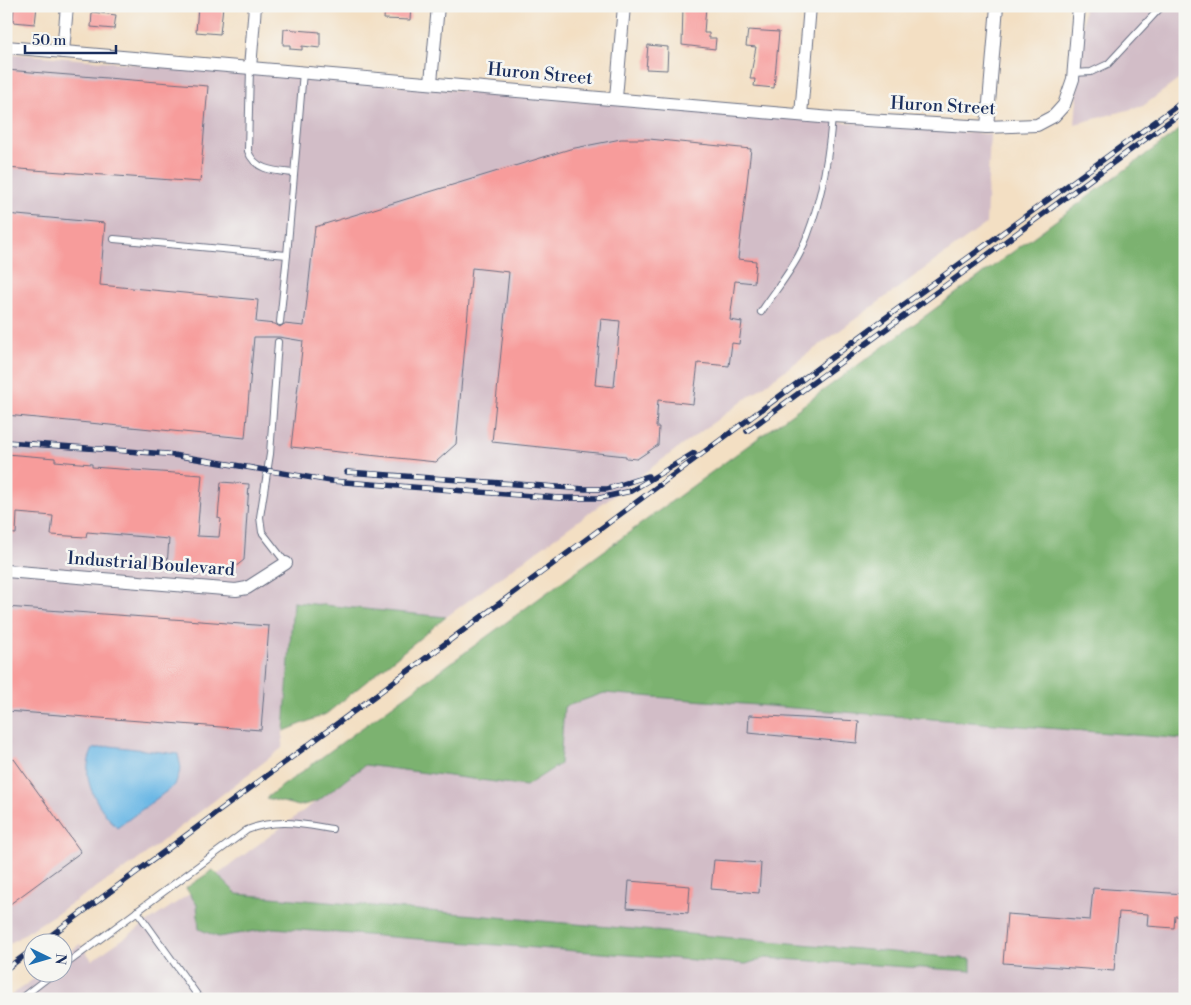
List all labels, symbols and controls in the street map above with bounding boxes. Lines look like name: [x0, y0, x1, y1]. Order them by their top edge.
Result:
scale bar: [25, 22, 116, 54]
text: 50 m: [32, 31, 66, 50]
street label: Huron Street: [486, 58, 594, 90]
street label: Huron Street: [890, 92, 997, 120]
street label: Industrial Boulevard: [66, 547, 236, 581]
north arrow: [22, 932, 72, 982]
text: N: [51, 953, 69, 965]

